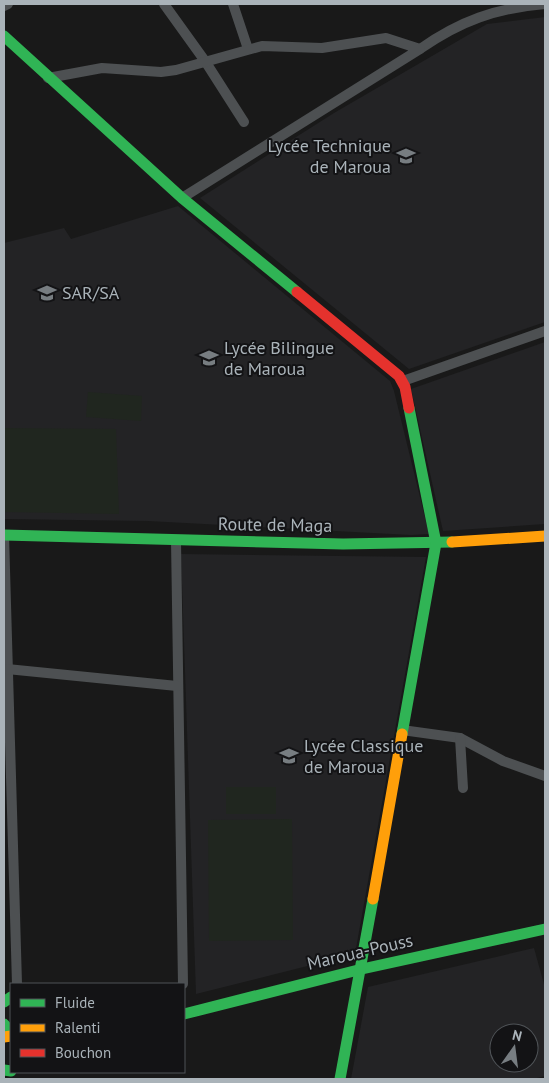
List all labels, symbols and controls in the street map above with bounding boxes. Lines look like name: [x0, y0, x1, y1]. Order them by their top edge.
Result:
place label: Lycée Technique de Maroua: [267, 134, 391, 178]
school or university icon: Lycée Technique de Maroua: [395, 145, 417, 167]
place label: SAR/SA: [62, 281, 120, 304]
school or university icon: SAR/SA: [36, 282, 58, 304]
place label: Lycée Bilingue de Maroua: [224, 336, 334, 380]
school or university icon: Lycée Bilingue de Maroua: [198, 347, 220, 369]
street label: Route de Maga: [218, 512, 332, 537]
place label: Lycée Classique de Maroua: [304, 734, 423, 778]
school or university icon: Lycée Classique de Maroua: [278, 745, 300, 767]
street label: Maroua-Pouss: [305, 928, 415, 975]
legend: [10, 983, 185, 1073]
text: Fluide: [55, 993, 95, 1012]
text: Ralenti: [55, 1018, 101, 1037]
north arrow: [489, 1023, 539, 1073]
text: N: [511, 1026, 524, 1045]
text: Bouchon: [55, 1043, 111, 1062]

